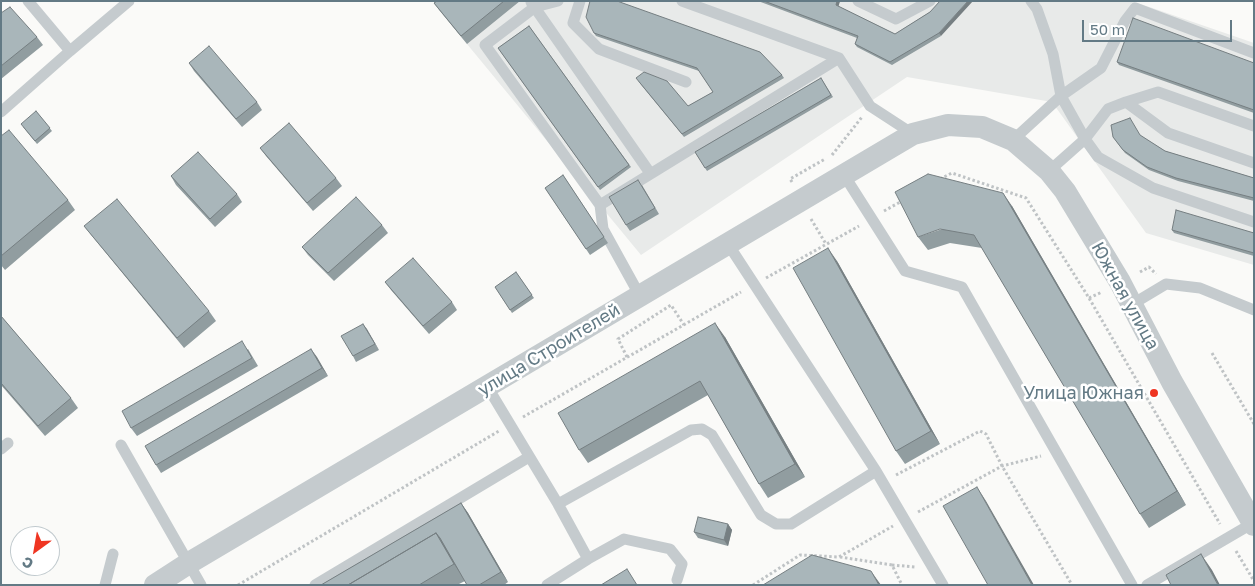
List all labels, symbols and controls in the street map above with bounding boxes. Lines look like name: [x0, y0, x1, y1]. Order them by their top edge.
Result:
scale bar: [1085, 10, 1235, 42]
text: 50 m: [1090, 20, 1125, 38]
street label: Южная улица: [1086, 238, 1164, 354]
street label: улица Строителей: [474, 299, 624, 401]
place label: Улица Южная: [1023, 382, 1144, 404]
marker: Улица Южная: [1148, 387, 1160, 399]
north arrow: [10, 526, 60, 576]
text: С: [19, 553, 36, 573]

